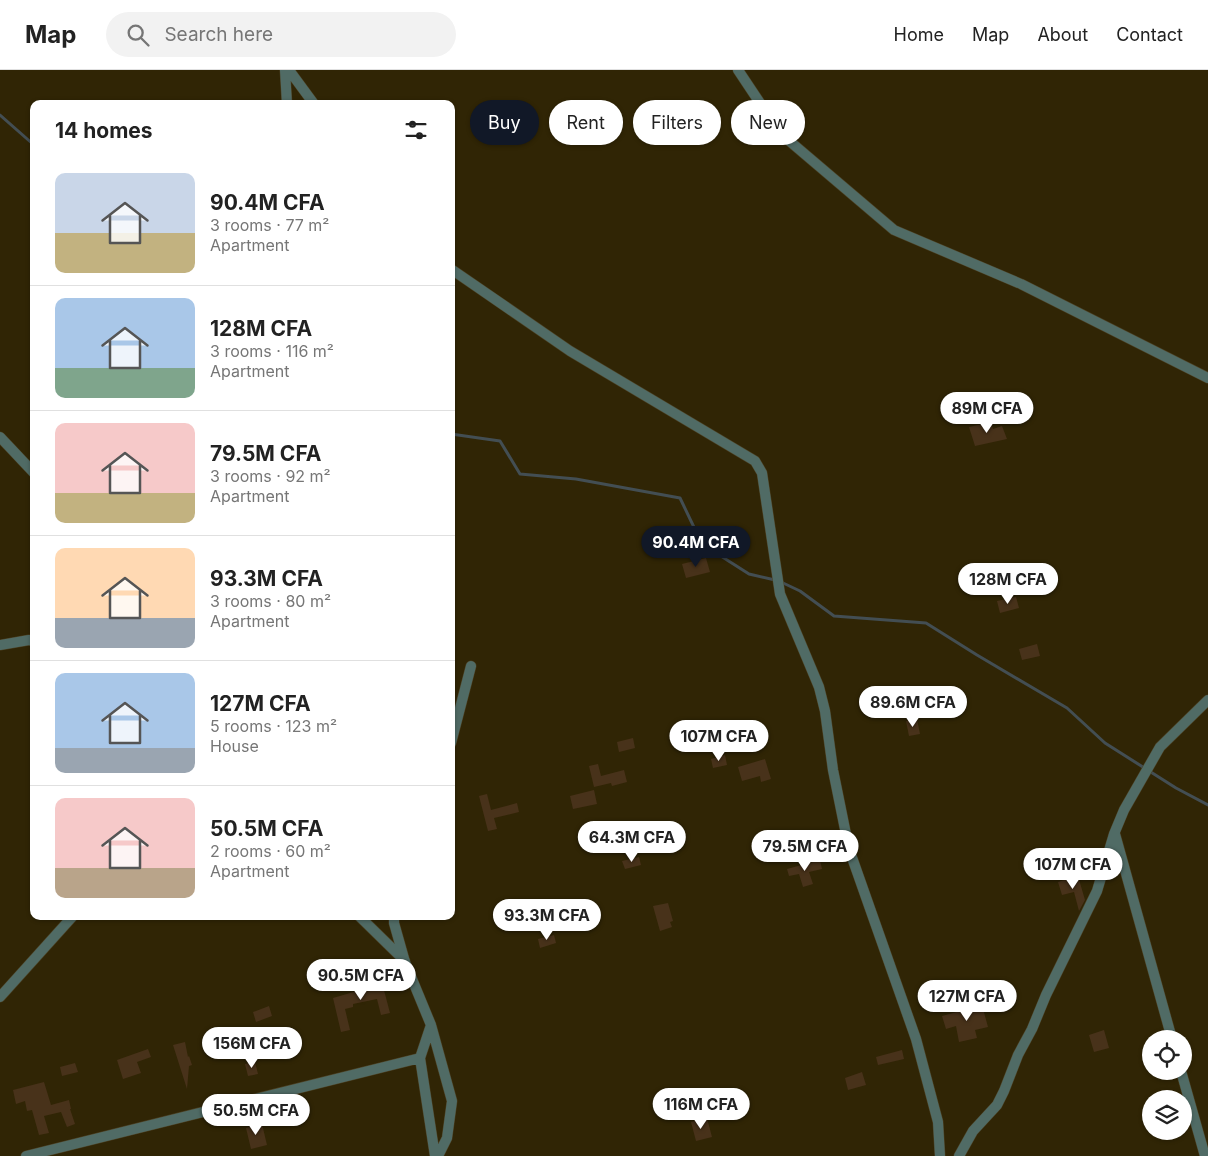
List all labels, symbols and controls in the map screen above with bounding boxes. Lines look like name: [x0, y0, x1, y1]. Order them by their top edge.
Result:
search box: [106, 12, 456, 57]
text: Map: [25, 20, 76, 49]
icon: search: [124, 21, 152, 49]
text: Search here: [164, 23, 273, 46]
text: Home: [894, 24, 944, 45]
text: Map: [972, 24, 1009, 45]
text: About: [1037, 24, 1088, 45]
text: Contact: [1116, 24, 1183, 45]
chip: Buy: [470, 100, 539, 145]
chip: Rent: [549, 100, 623, 145]
chip: Filters: [633, 100, 721, 145]
chip: New: [731, 100, 805, 145]
icon: filters: [402, 116, 430, 144]
text: 14 homes: [55, 118, 153, 143]
text: 90.4M CFA: [210, 190, 325, 215]
icon: home: [95, 193, 155, 253]
text: 3 rooms · 77 m²: [210, 215, 329, 235]
text: Apartment: [210, 235, 290, 255]
text: 128M CFA: [210, 316, 312, 341]
icon: home: [95, 318, 155, 378]
text: 3 rooms · 116 m²: [210, 341, 334, 361]
text: Apartment: [210, 361, 290, 381]
pin: 89M CFA: [941, 392, 1033, 434]
text: 89M CFA: [951, 398, 1023, 418]
text: 79.5M CFA: [210, 441, 322, 466]
icon: home: [95, 443, 155, 503]
text: 3 rooms · 92 m²: [210, 466, 331, 486]
text: Apartment: [210, 486, 290, 506]
pin: 90.4M CFA: [639, 526, 753, 568]
text: 90.4M CFA: [652, 532, 740, 552]
pin: 128M CFA: [956, 562, 1060, 605]
text: 93.3M CFA: [210, 566, 323, 591]
icon: home: [95, 568, 155, 628]
text: 128M CFA: [969, 569, 1047, 589]
text: 3 rooms · 80 m²: [210, 591, 331, 611]
text: Apartment: [210, 611, 290, 631]
pin: 89.6M CFA: [856, 686, 970, 728]
text: 127M CFA: [210, 691, 311, 716]
text: 89.6M CFA: [870, 692, 956, 712]
icon: home: [95, 693, 155, 753]
text: 5 rooms · 123 m²: [210, 716, 337, 736]
pin: 107M CFA: [667, 720, 771, 762]
text: 107M CFA: [680, 726, 758, 746]
text: House: [210, 736, 259, 756]
text: 50.5M CFA: [210, 816, 323, 841]
icon: home: [95, 818, 155, 878]
pin: 64.3M CFA: [575, 820, 689, 863]
text: 64.3M CFA: [589, 827, 675, 847]
pin: 79.5M CFA: [748, 830, 862, 872]
text: 79.5M CFA: [763, 836, 847, 856]
text: 2 rooms · 60 m²: [210, 841, 331, 861]
pin: 107M CFA: [1021, 848, 1125, 890]
text: 107M CFA: [1034, 854, 1112, 874]
text: Apartment: [210, 861, 290, 881]
pin: 93.3M CFA: [490, 898, 604, 941]
text: 93.3M CFA: [504, 905, 590, 925]
pin: 90.5M CFA: [304, 958, 418, 1001]
text: 90.5M CFA: [318, 965, 404, 985]
pin: 127M CFA: [915, 980, 1019, 1022]
text: 127M CFA: [929, 986, 1005, 1006]
pin: 156M CFA: [200, 1026, 304, 1069]
map controls: [1142, 1030, 1192, 1140]
button: locate: [1142, 1030, 1192, 1080]
text: 156M CFA: [213, 1033, 291, 1053]
pin: 116M CFA: [649, 1088, 753, 1130]
button: layers: [1142, 1090, 1192, 1140]
pin: 50.5M CFA: [199, 1094, 313, 1136]
text: 116M CFA: [664, 1094, 738, 1114]
text: 50.5M CFA: [213, 1100, 299, 1120]

